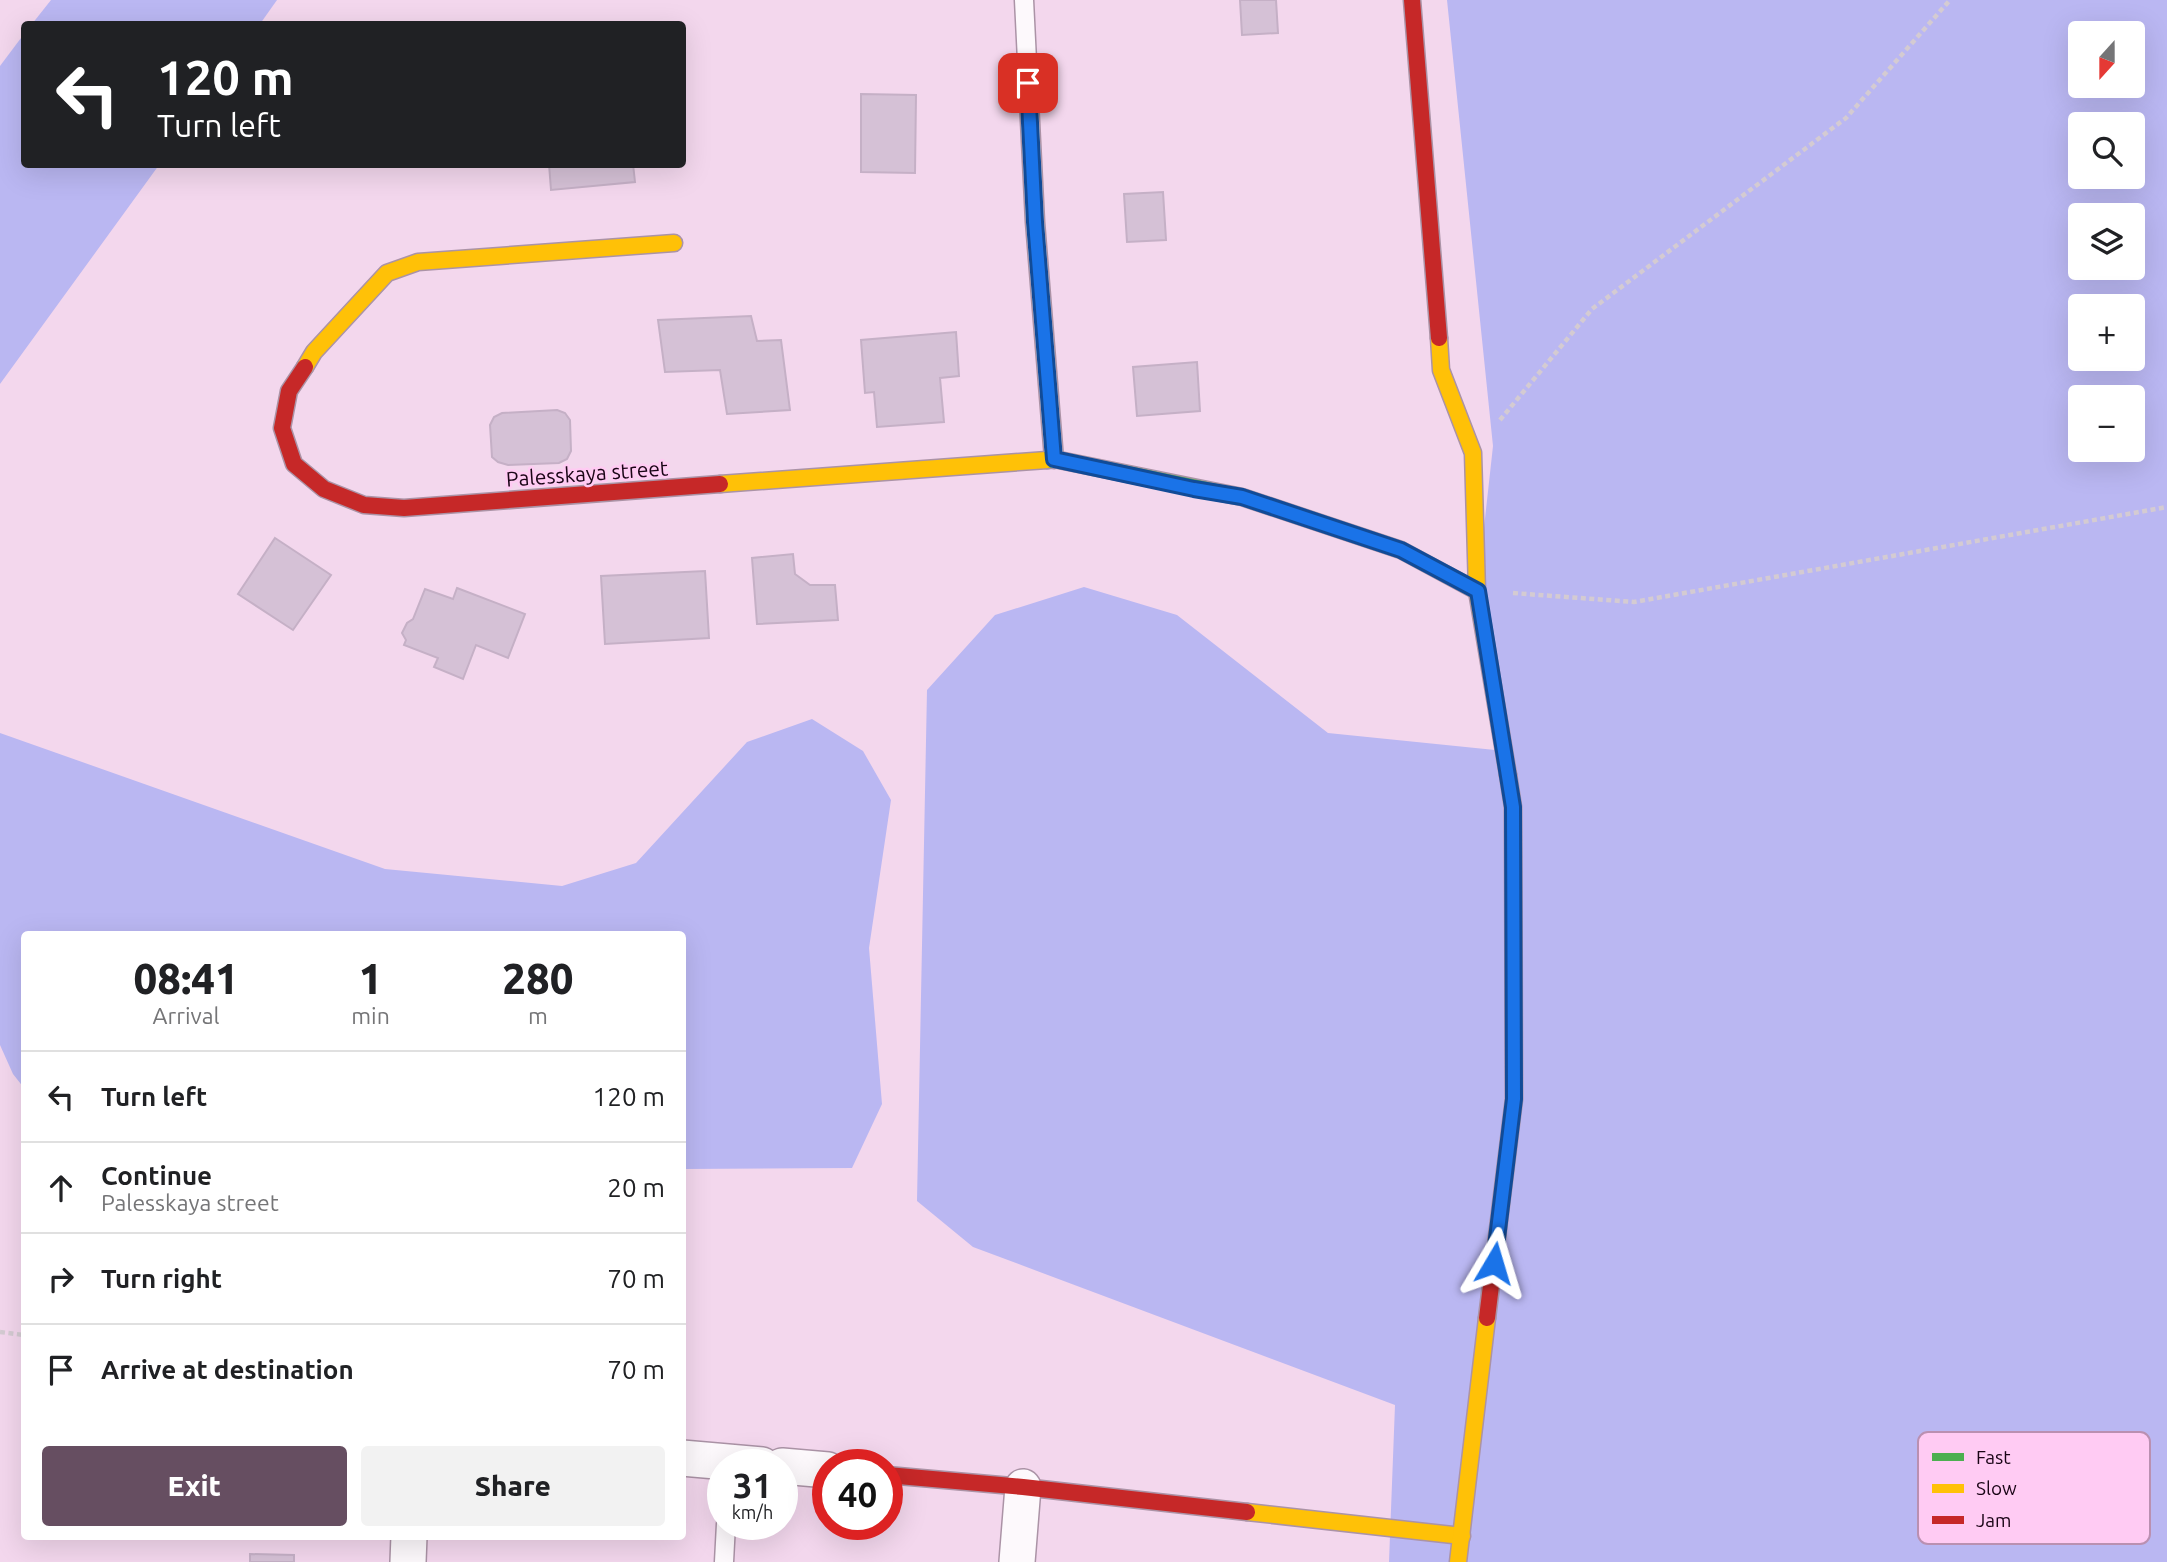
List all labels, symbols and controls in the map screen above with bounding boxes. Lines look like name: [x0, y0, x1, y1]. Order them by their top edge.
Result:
north arrow: [2068, 21, 2146, 98]
map controls: [2068, 21, 2145, 462]
icon: left: [42, 49, 133, 140]
text: 120 m: [157, 49, 294, 104]
pin: [998, 53, 1058, 113]
icon: arrive: [1009, 64, 1047, 102]
text: Turn left: [157, 107, 281, 143]
button: search: [2068, 112, 2145, 189]
button: layers: [2068, 203, 2145, 280]
button: +: [2068, 294, 2145, 371]
button: −: [2068, 385, 2145, 462]
street label: Palesskaya street: [505, 455, 669, 491]
text: 08:41: [134, 955, 239, 1002]
text: 1: [359, 955, 382, 1002]
text: 280: [502, 955, 573, 1002]
text: Arrival: [153, 1003, 220, 1028]
text: min: [351, 1003, 390, 1028]
text: m: [528, 1003, 548, 1028]
icon: left: [42, 1078, 80, 1116]
text: Turn left: [101, 1082, 207, 1111]
text: 120 m: [593, 1082, 665, 1111]
text: Continue: [101, 1161, 212, 1190]
icon: ahead: [42, 1169, 80, 1207]
text: 20 m: [607, 1173, 665, 1202]
text: Palesskaya street: [101, 1190, 279, 1215]
position arrow: [1457, 1226, 1531, 1300]
icon: right: [42, 1260, 80, 1298]
text: Turn right: [101, 1264, 222, 1293]
text: 70 m: [607, 1264, 665, 1293]
icon: arrive: [42, 1351, 80, 1389]
text: Arrive at destination: [101, 1355, 354, 1384]
text: 70 m: [607, 1355, 665, 1384]
legend: [1918, 1432, 2150, 1544]
button: Exit: [42, 1446, 347, 1526]
button: Share: [361, 1446, 665, 1526]
text: Fast: [1976, 1446, 2011, 1468]
speed limit sign: 40: [812, 1449, 903, 1540]
text: 31: [733, 1465, 772, 1505]
text: Slow: [1976, 1477, 2017, 1499]
text: km/h: [732, 1502, 773, 1522]
text: Jam: [1976, 1509, 2012, 1531]

